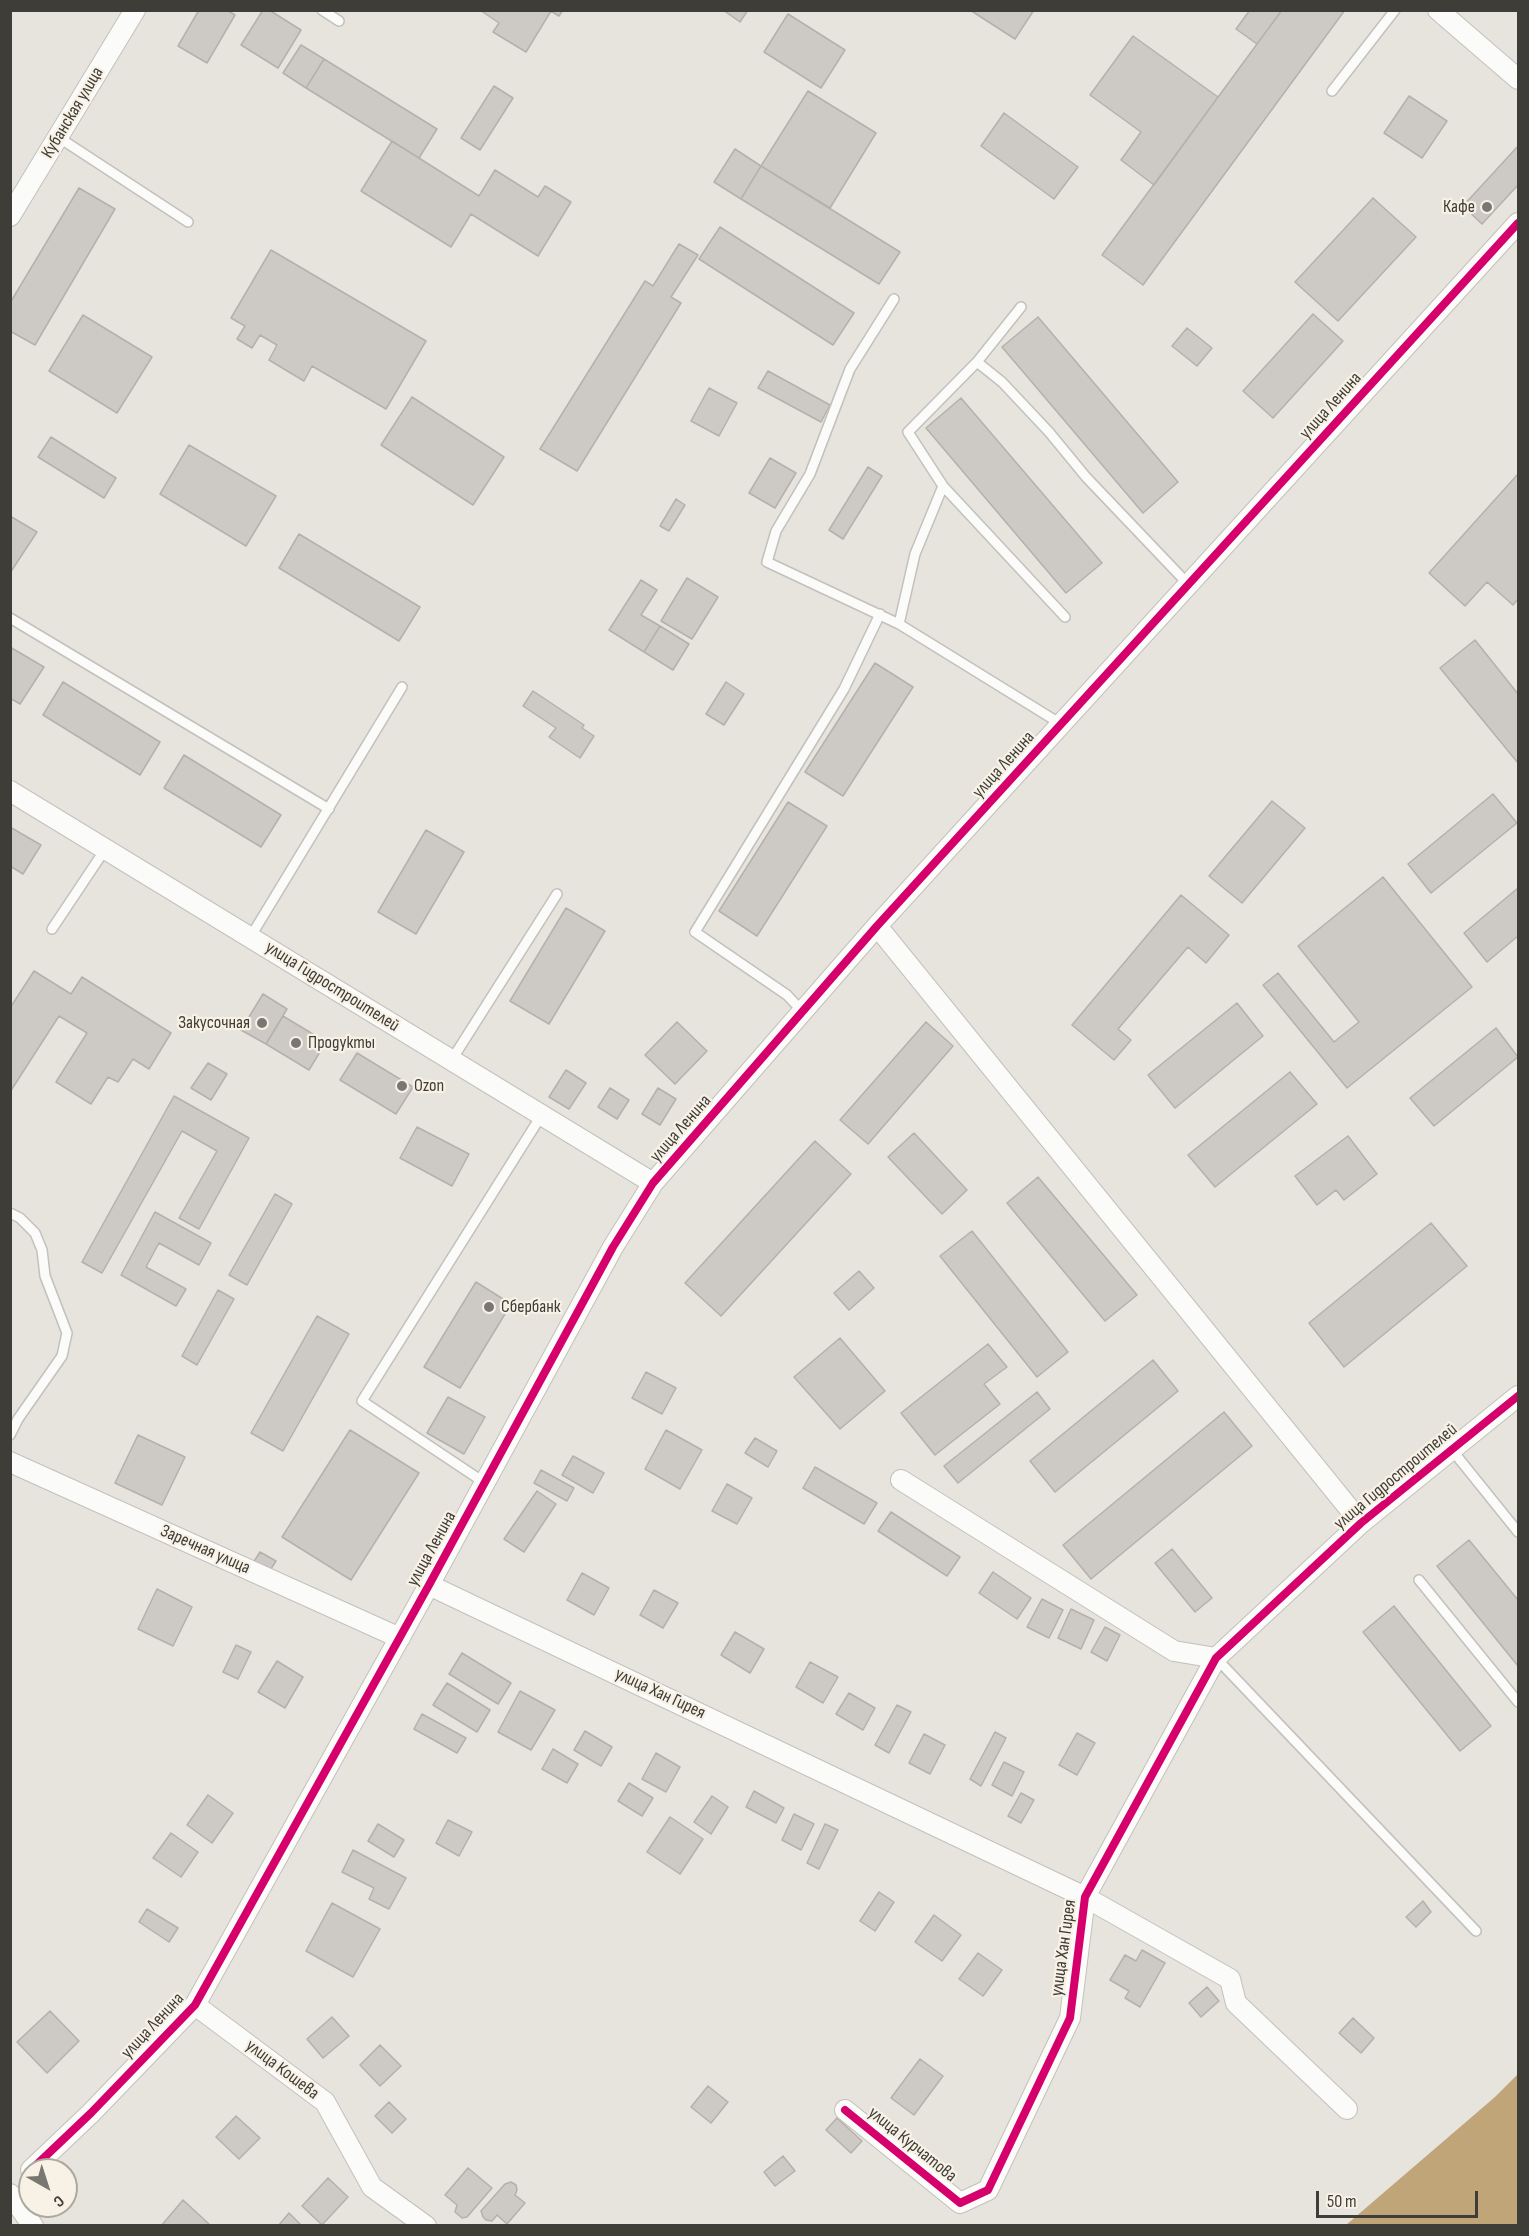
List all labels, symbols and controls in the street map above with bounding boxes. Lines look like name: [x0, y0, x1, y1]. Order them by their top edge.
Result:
street label: Кубанская улица: [37, 64, 109, 162]
place label: Кафе: [1443, 196, 1475, 218]
marker: Кафе: [1480, 200, 1494, 214]
street label: улица Ленина: [1295, 368, 1367, 444]
street label: улица Ленина: [968, 727, 1040, 803]
street label: улица Гидростроителей: [261, 937, 403, 1037]
place label: Закусочная: [178, 1012, 250, 1034]
marker: Закусочная: [255, 1016, 269, 1030]
place label: Продукты: [308, 1032, 375, 1054]
marker: Продукты: [289, 1036, 303, 1050]
place label: Ozon: [414, 1075, 444, 1097]
marker: Ozon: [395, 1079, 409, 1093]
street label: улица Ленина: [646, 1091, 716, 1167]
place label: Сбербанк: [501, 1296, 561, 1318]
marker: Сбербанк: [482, 1300, 496, 1314]
street label: улица Гидростроителей: [1330, 1419, 1462, 1535]
street label: улица Ленина: [403, 1508, 461, 1590]
street label: Заречная улица: [157, 1521, 253, 1579]
street label: улица Хан Гирея: [611, 1664, 709, 1724]
street label: улица Хан Гирея: [1047, 1898, 1081, 1998]
street label: улица Ленина: [117, 1988, 189, 2064]
street label: улица Кошева: [241, 2035, 323, 2105]
street label: улица Курчатова: [863, 2103, 961, 2187]
north arrow: [18, 2158, 78, 2218]
scale bar: [1319, 2179, 1481, 2217]
text: С: [49, 2191, 68, 2211]
text: 50 m: [1327, 2191, 1357, 2212]

